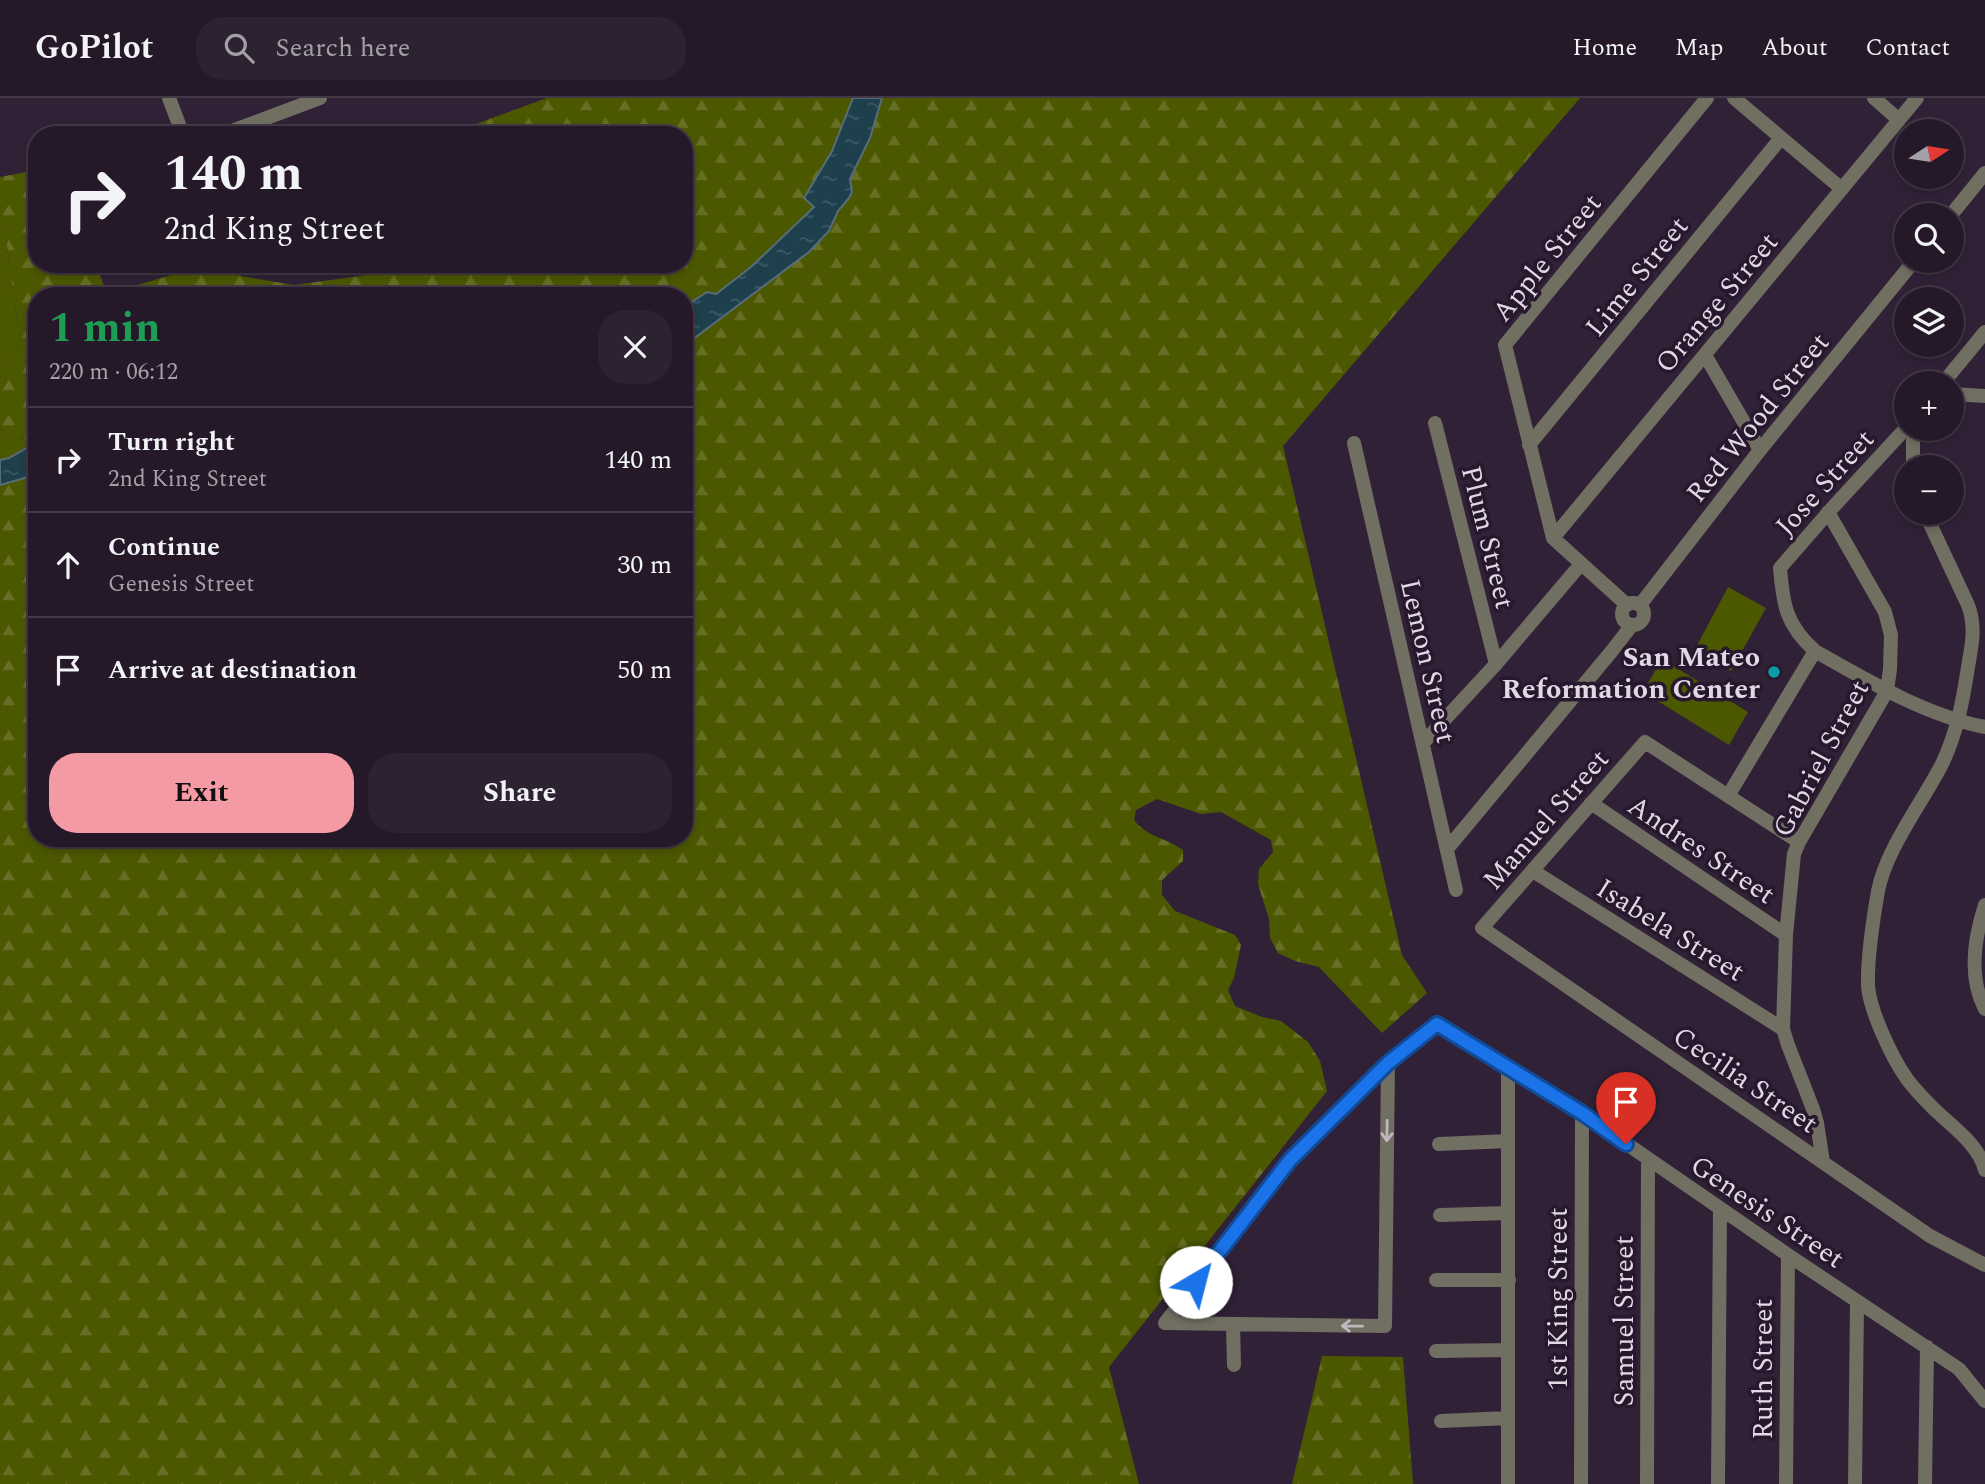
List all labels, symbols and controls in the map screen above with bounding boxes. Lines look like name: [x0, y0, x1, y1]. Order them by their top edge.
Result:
search box: [196, 17, 686, 80]
text: GoPilot: [35, 23, 154, 73]
text: Search here: [276, 28, 410, 68]
icon: search: [220, 29, 258, 67]
text: Home: [1572, 30, 1637, 66]
text: Map: [1675, 30, 1723, 66]
text: About: [1761, 30, 1827, 66]
text: Contact: [1865, 30, 1950, 66]
north arrow: [1894, 119, 1964, 189]
map controls: [1894, 119, 1964, 525]
text: 140 m: [164, 137, 303, 212]
icon: right: [49, 154, 140, 245]
street label: Apple Street: [1482, 184, 1613, 332]
button: search: [1894, 203, 1964, 273]
text: 2nd King Street: [164, 205, 385, 254]
street label: Lime Street: [1575, 207, 1699, 347]
street label: Orange Street: [1645, 223, 1789, 383]
button: layers: [1894, 287, 1964, 357]
text: 1 min: [49, 297, 161, 360]
button: close: [598, 310, 672, 384]
street label: Red Wood Street: [1676, 323, 1840, 512]
text: 220 m · 06:12: [49, 355, 178, 390]
button: +: [1894, 371, 1964, 441]
street label: Jose Street: [1765, 420, 1885, 546]
text: Turn right: [108, 422, 235, 462]
text: 140 m: [604, 440, 672, 480]
icon: right: [49, 441, 87, 479]
button: −: [1894, 455, 1964, 525]
street label: Plum Street: [1449, 461, 1526, 614]
text: 2nd King Street: [108, 462, 267, 497]
text: Continue: [108, 527, 220, 567]
text: 30 m: [617, 545, 672, 585]
icon: ahead: [49, 546, 87, 584]
text: Genesis Street: [108, 567, 255, 602]
street label: Lemon Street: [1388, 575, 1467, 748]
place label: San Mateo Reformation Center: [1502, 636, 1760, 711]
text: Arrive at destination: [108, 650, 357, 690]
text: 50 m: [617, 650, 672, 690]
icon: arrive: [49, 651, 87, 689]
marker: San Mateo Reformation Center: [1766, 664, 1782, 680]
street label: Gabriel Street: [1762, 672, 1881, 845]
street label: Manuel Street: [1473, 740, 1620, 900]
button: Exit: [49, 753, 354, 833]
button: Share: [368, 753, 672, 833]
street label: Andres Street: [1619, 785, 1784, 916]
street label: Isabela Street: [1587, 867, 1753, 993]
street label: Cecilia Street: [1664, 1016, 1827, 1145]
pin: [1596, 1072, 1656, 1144]
icon: arrive: [1607, 1083, 1645, 1121]
one-way arrow: [1381, 1120, 1394, 1143]
street label: Genesis Street: [1681, 1145, 1853, 1280]
street label: 1st King Street: [1537, 1207, 1580, 1391]
street label: Samuel Street: [1603, 1235, 1646, 1407]
position arrow: [1159, 1245, 1233, 1319]
street label: Ruth Street: [1742, 1298, 1785, 1439]
one-way arrow: [1341, 1319, 1364, 1333]

